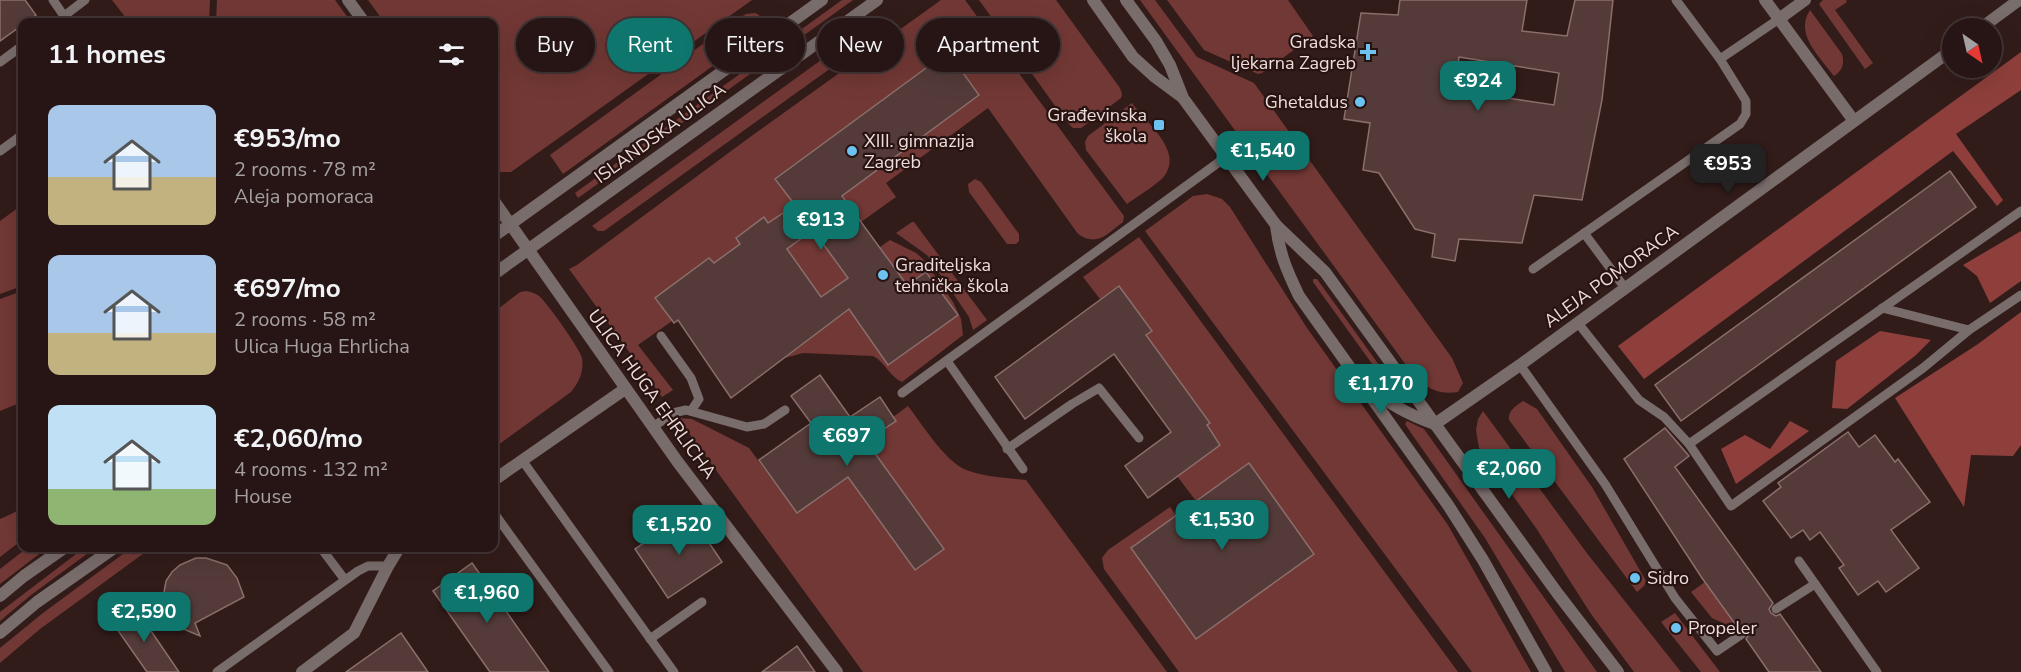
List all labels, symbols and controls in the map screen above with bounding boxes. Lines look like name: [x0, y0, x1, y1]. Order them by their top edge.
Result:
chip: Buy: [516, 18, 595, 72]
chip: Rent: [607, 18, 693, 72]
chip: Filters: [705, 18, 805, 72]
chip: New: [817, 18, 904, 72]
chip: Apartment: [916, 18, 1060, 72]
north arrow: [1942, 18, 2002, 78]
map controls: [1942, 18, 2002, 78]
place label: Gradska ljekarna Zagreb: [1231, 30, 1356, 75]
text: 11 homes: [48, 37, 166, 72]
icon: filters: [435, 38, 468, 71]
marker: Gradska ljekarna Zagreb: [1361, 45, 1375, 59]
pin: €924: [1442, 61, 1514, 112]
text: €924: [1454, 67, 1502, 94]
street label: ISLANDSKA ULICA: [589, 77, 731, 189]
place label: Ghetaldus: [1265, 90, 1348, 114]
marker: Ghetaldus: [1353, 95, 1367, 109]
place label: Građevinska škola: [1047, 103, 1147, 148]
marker: Građevinska škola: [1152, 118, 1166, 132]
text: €953/mo: [234, 121, 341, 156]
icon: home: [96, 129, 168, 201]
place label: XIII. gimnazija Zagreb: [864, 129, 974, 174]
pin: €1,540: [1214, 131, 1312, 182]
text: €1,540: [1231, 137, 1295, 164]
marker: XIII. gimnazija Zagreb: [845, 144, 859, 158]
pin: €953: [1692, 144, 1764, 195]
text: €953: [1704, 150, 1752, 177]
text: 2 rooms · 78 m²: [234, 156, 376, 183]
text: Aleja pomoraca: [234, 183, 374, 210]
pin: €913: [785, 200, 857, 251]
text: €913: [797, 206, 845, 233]
street label: ALEJA POMORACA: [1539, 219, 1683, 333]
place label: Graditeljska tehnička škola: [895, 253, 1009, 298]
marker: Graditeljska tehnička škola: [876, 268, 890, 282]
text: €697/mo: [234, 271, 341, 306]
icon: home: [96, 279, 168, 351]
street label: ULICA HUGA EHRLICHA: [582, 304, 722, 484]
text: 2 rooms · 58 m²: [234, 306, 376, 333]
text: Ulica Huga Ehrlicha: [234, 333, 410, 360]
pin: €1,170: [1332, 364, 1430, 415]
text: €1,170: [1349, 370, 1413, 397]
pin: €697: [811, 416, 883, 467]
text: €2,060/mo: [234, 421, 363, 456]
text: €697: [823, 422, 871, 449]
icon: home: [96, 429, 168, 501]
pin: €2,060: [1460, 449, 1558, 500]
text: €2,060: [1477, 455, 1541, 482]
text: 4 rooms · 132 m²: [234, 456, 388, 483]
text: House: [234, 483, 292, 510]
pin: €1,530: [1173, 500, 1271, 551]
pin: €1,520: [630, 505, 728, 556]
text: €1,530: [1190, 506, 1254, 533]
text: €1,520: [647, 511, 711, 538]
place label: Sidro: [1647, 566, 1689, 590]
marker: Sidro: [1628, 571, 1642, 585]
pin: €1,960: [438, 573, 536, 624]
text: €1,960: [455, 579, 519, 606]
pin: €2,590: [95, 592, 193, 643]
text: €2,590: [112, 598, 176, 625]
place label: Propeler: [1688, 616, 1757, 640]
marker: Propeler: [1669, 621, 1683, 635]

